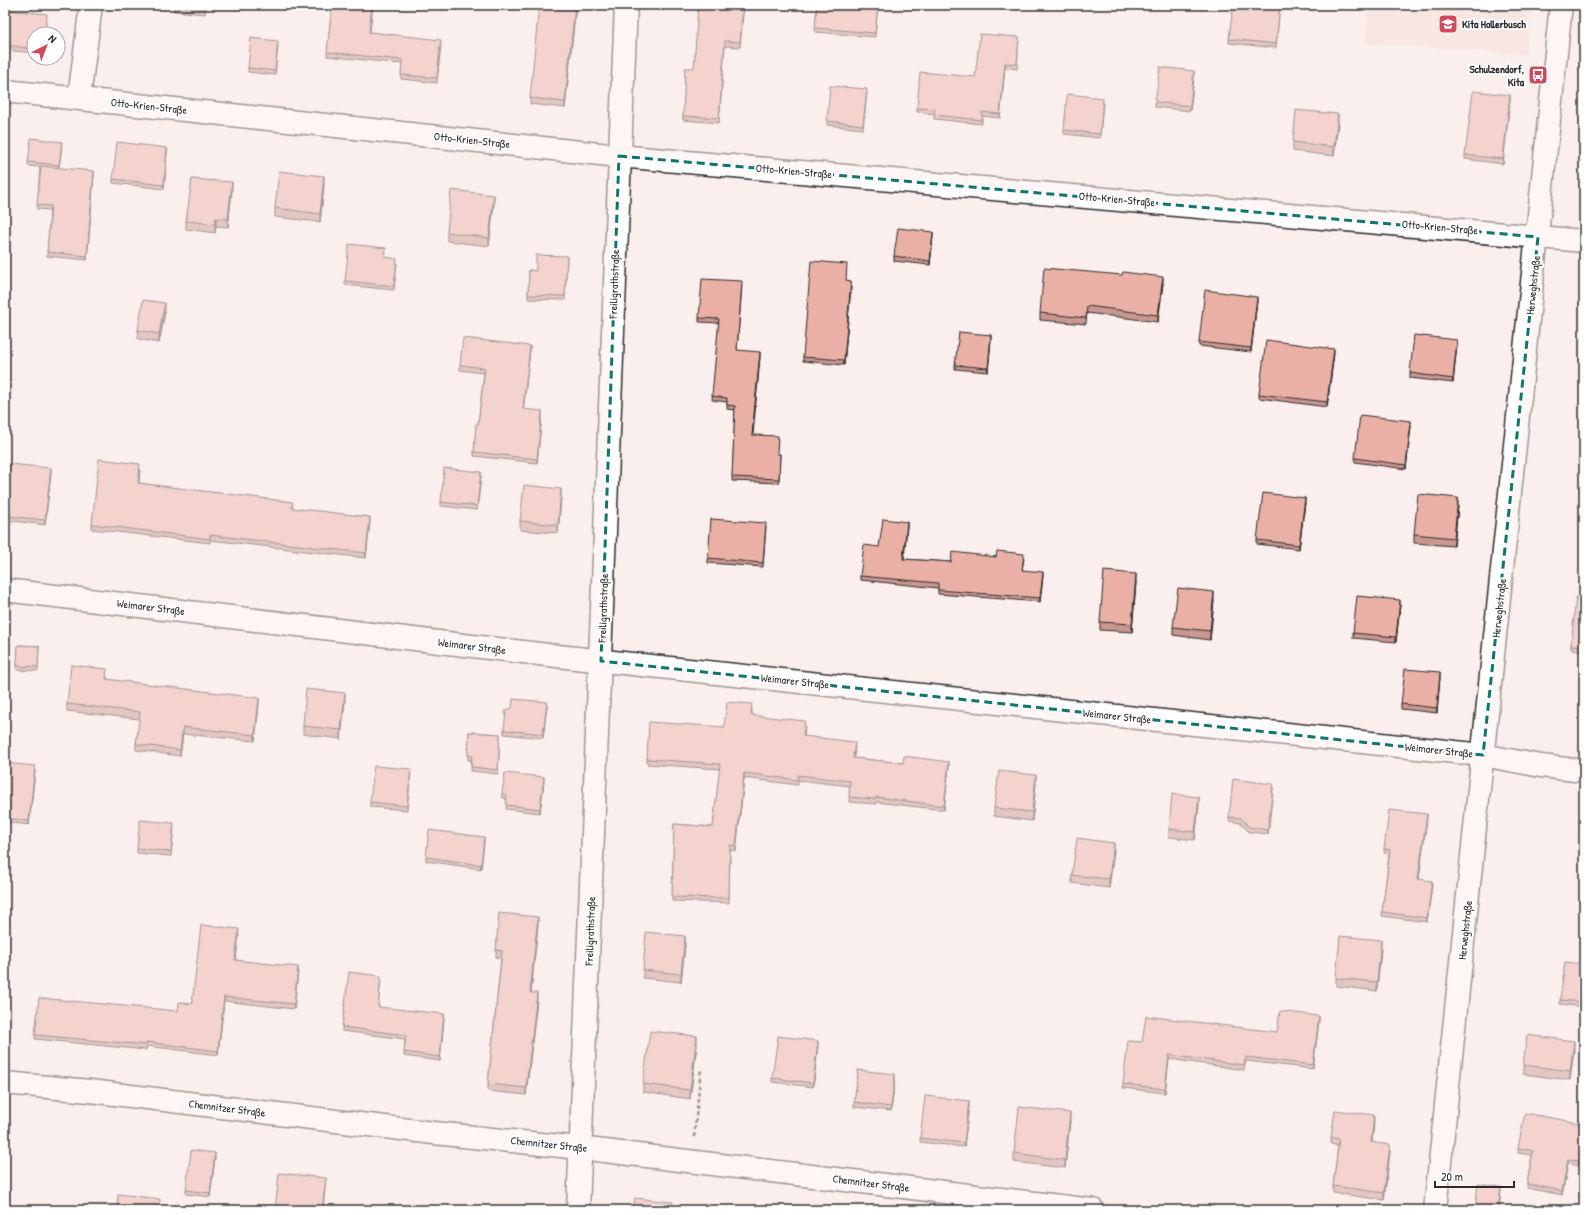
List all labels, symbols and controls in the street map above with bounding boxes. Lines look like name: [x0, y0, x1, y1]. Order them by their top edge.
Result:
school or university icon: Kita Hollerbusch: [1437, 13, 1459, 35]
place label: Kita Hollerbusch: [1462, 17, 1526, 31]
north arrow: [26, 26, 66, 66]
text: N: [46, 31, 60, 46]
place label: Schulzendorf, Kita: [1470, 62, 1525, 89]
bus stop icon: Schulzendorf, Kita: [1527, 64, 1549, 86]
street label: Otto-Krien-Straße: [110, 95, 188, 117]
street label: Otto-Krien-Straße: [433, 129, 511, 151]
street label: Otto-Krien-Straße: [755, 161, 833, 181]
street label: Otto-Krien-Straße: [1078, 189, 1156, 209]
street label: Otto-Krien-Straße: [1401, 217, 1479, 237]
street label: Freiligrathstraße: [606, 249, 622, 320]
street label: Herweghstraße: [1523, 254, 1543, 315]
street label: Freiligrathstraße: [595, 573, 611, 644]
street label: Herweghstraße: [1489, 577, 1509, 638]
street label: Weimarer Straße: [116, 596, 186, 618]
street label: Weimarer Straße: [437, 635, 507, 657]
street label: Weimarer Straße: [760, 670, 830, 692]
street label: Weimarer Straße: [1082, 705, 1152, 727]
street label: Weimarer Straße: [1404, 739, 1474, 761]
street label: Freiligrathstraße: [582, 896, 598, 967]
street label: Herweghstraße: [1455, 899, 1475, 960]
street label: Chemnitzer Straße: [188, 1096, 267, 1120]
street label: Chemnitzer Straße: [510, 1133, 589, 1155]
scale bar: [1435, 1163, 1514, 1189]
text: 20 m: [1441, 1168, 1463, 1185]
street label: Chemnitzer Straße: [832, 1171, 911, 1195]

